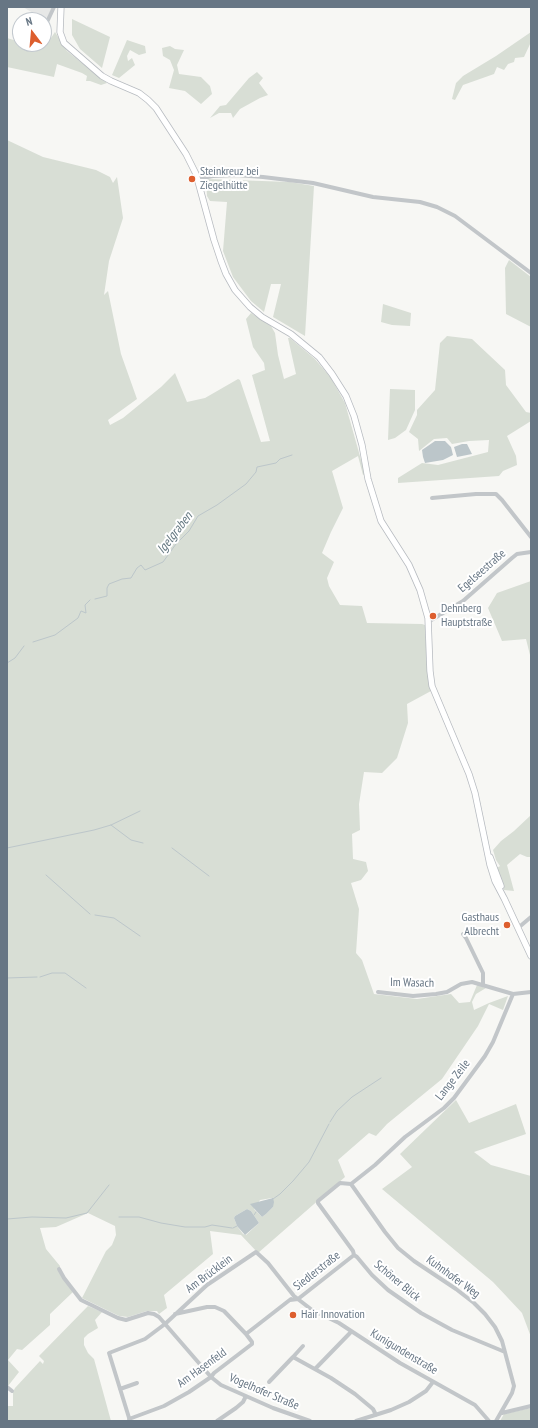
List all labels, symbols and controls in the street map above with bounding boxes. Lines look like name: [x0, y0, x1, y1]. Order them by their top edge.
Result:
north arrow: [12, 12, 52, 52]
text: N: [24, 14, 34, 29]
place label: Steinkreuz bei Ziegelhütte: [200, 165, 259, 193]
marker: Steinkreuz bei Ziegelhütte: [187, 174, 197, 184]
water label: Igelgraben: [154, 509, 196, 557]
street label: Egelseestraße: [455, 546, 509, 596]
place label: Dehnberg Hauptstraße: [441, 602, 492, 630]
marker: Dehnberg Hauptstraße: [428, 611, 438, 621]
place label: Gasthaus Albrecht: [462, 911, 499, 939]
marker: Gasthaus Albrecht: [502, 920, 512, 930]
street label: Im Wasach: [390, 975, 434, 991]
street label: Lange Zeile: [433, 1057, 473, 1103]
street label: Siedlerstraße: [291, 1248, 343, 1294]
street label: Am Brücklein: [183, 1252, 235, 1296]
street label: Kuhnhofer Weg: [423, 1253, 483, 1301]
street label: Schöner Blick: [371, 1258, 423, 1304]
place label: Hair Innovation: [301, 1308, 365, 1322]
marker: Hair Innovation: [288, 1310, 298, 1320]
street label: Kunigundenstraße: [368, 1326, 440, 1378]
street label: Am Hasenfeld: [175, 1345, 229, 1391]
street label: Vogelhofer Straße: [227, 1371, 301, 1413]

